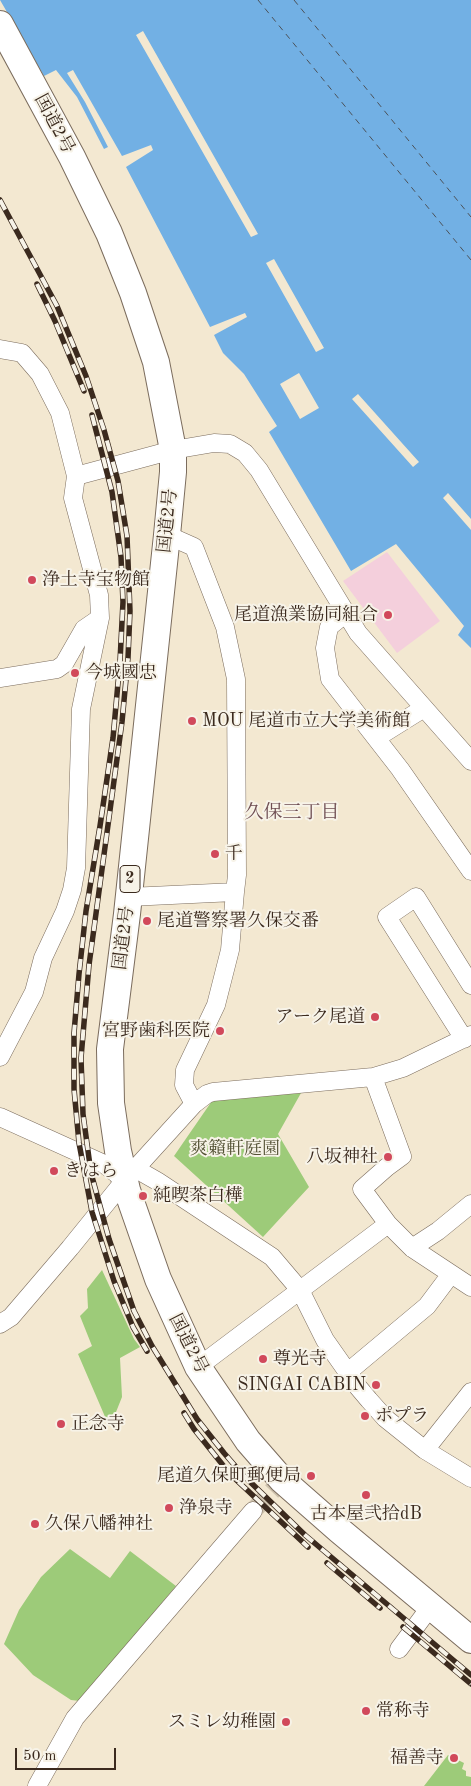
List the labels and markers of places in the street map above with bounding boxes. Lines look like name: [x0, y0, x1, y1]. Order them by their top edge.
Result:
place label: 浄土寺宝物館: [42, 569, 150, 591]
marker: 浄土寺宝物館: [26, 574, 38, 586]
place label: 尾道漁業協同組合: [234, 604, 378, 626]
marker: 尾道漁業協同組合: [382, 609, 394, 621]
place label: 今城國忠: [85, 662, 157, 684]
marker: 今城國忠: [69, 667, 81, 679]
place label: MOU 尾道市立大学美術館: [202, 710, 410, 732]
marker: MOU 尾道市立大学美術館: [186, 715, 198, 727]
place label: 千: [225, 843, 243, 865]
marker: 千: [209, 848, 221, 860]
place label: 尾道警察署久保交番: [157, 910, 319, 932]
marker: 尾道警察署久保交番: [141, 915, 153, 927]
place label: アーク尾道: [276, 1006, 365, 1028]
marker: アーク尾道: [369, 1011, 381, 1023]
place label: 宮野歯科医院: [102, 1020, 210, 1042]
marker: 宮野歯科医院: [214, 1025, 226, 1037]
place label: 八坂神社: [306, 1146, 378, 1168]
marker: 八坂神社: [382, 1151, 394, 1163]
place label: きはら: [64, 1160, 118, 1182]
marker: きはら: [48, 1165, 60, 1177]
place label: 純喫茶白樺: [153, 1185, 243, 1207]
marker: 純喫茶白樺: [137, 1190, 149, 1202]
place label: 尊光寺: [273, 1348, 327, 1370]
marker: 尊光寺: [257, 1353, 269, 1365]
place label: SINGAI CABIN: [237, 1374, 366, 1396]
marker: SINGAI CABIN: [370, 1379, 382, 1391]
place label: ポプラ: [375, 1405, 429, 1427]
marker: ポプラ: [359, 1410, 371, 1422]
place label: 正念寺: [71, 1413, 125, 1435]
marker: 正念寺: [55, 1418, 67, 1430]
place label: 尾道久保町郵便局: [157, 1465, 301, 1487]
marker: 尾道久保町郵便局: [305, 1470, 317, 1482]
marker: 古本屋弐拾dB: [360, 1489, 372, 1501]
place label: 浄泉寺: [179, 1497, 233, 1519]
marker: 浄泉寺: [163, 1502, 175, 1514]
place label: 古本屋弐拾dB: [310, 1503, 422, 1525]
place label: 久保八幡神社: [45, 1513, 153, 1535]
marker: 久保八幡神社: [29, 1518, 41, 1530]
place label: 常称寺: [376, 1700, 430, 1722]
marker: 常称寺: [360, 1705, 372, 1717]
place label: スミレ幼稚園: [168, 1711, 276, 1733]
marker: スミレ幼稚園: [280, 1716, 292, 1728]
place label: 福善寺: [390, 1747, 444, 1769]
marker: 福善寺: [448, 1752, 460, 1764]

